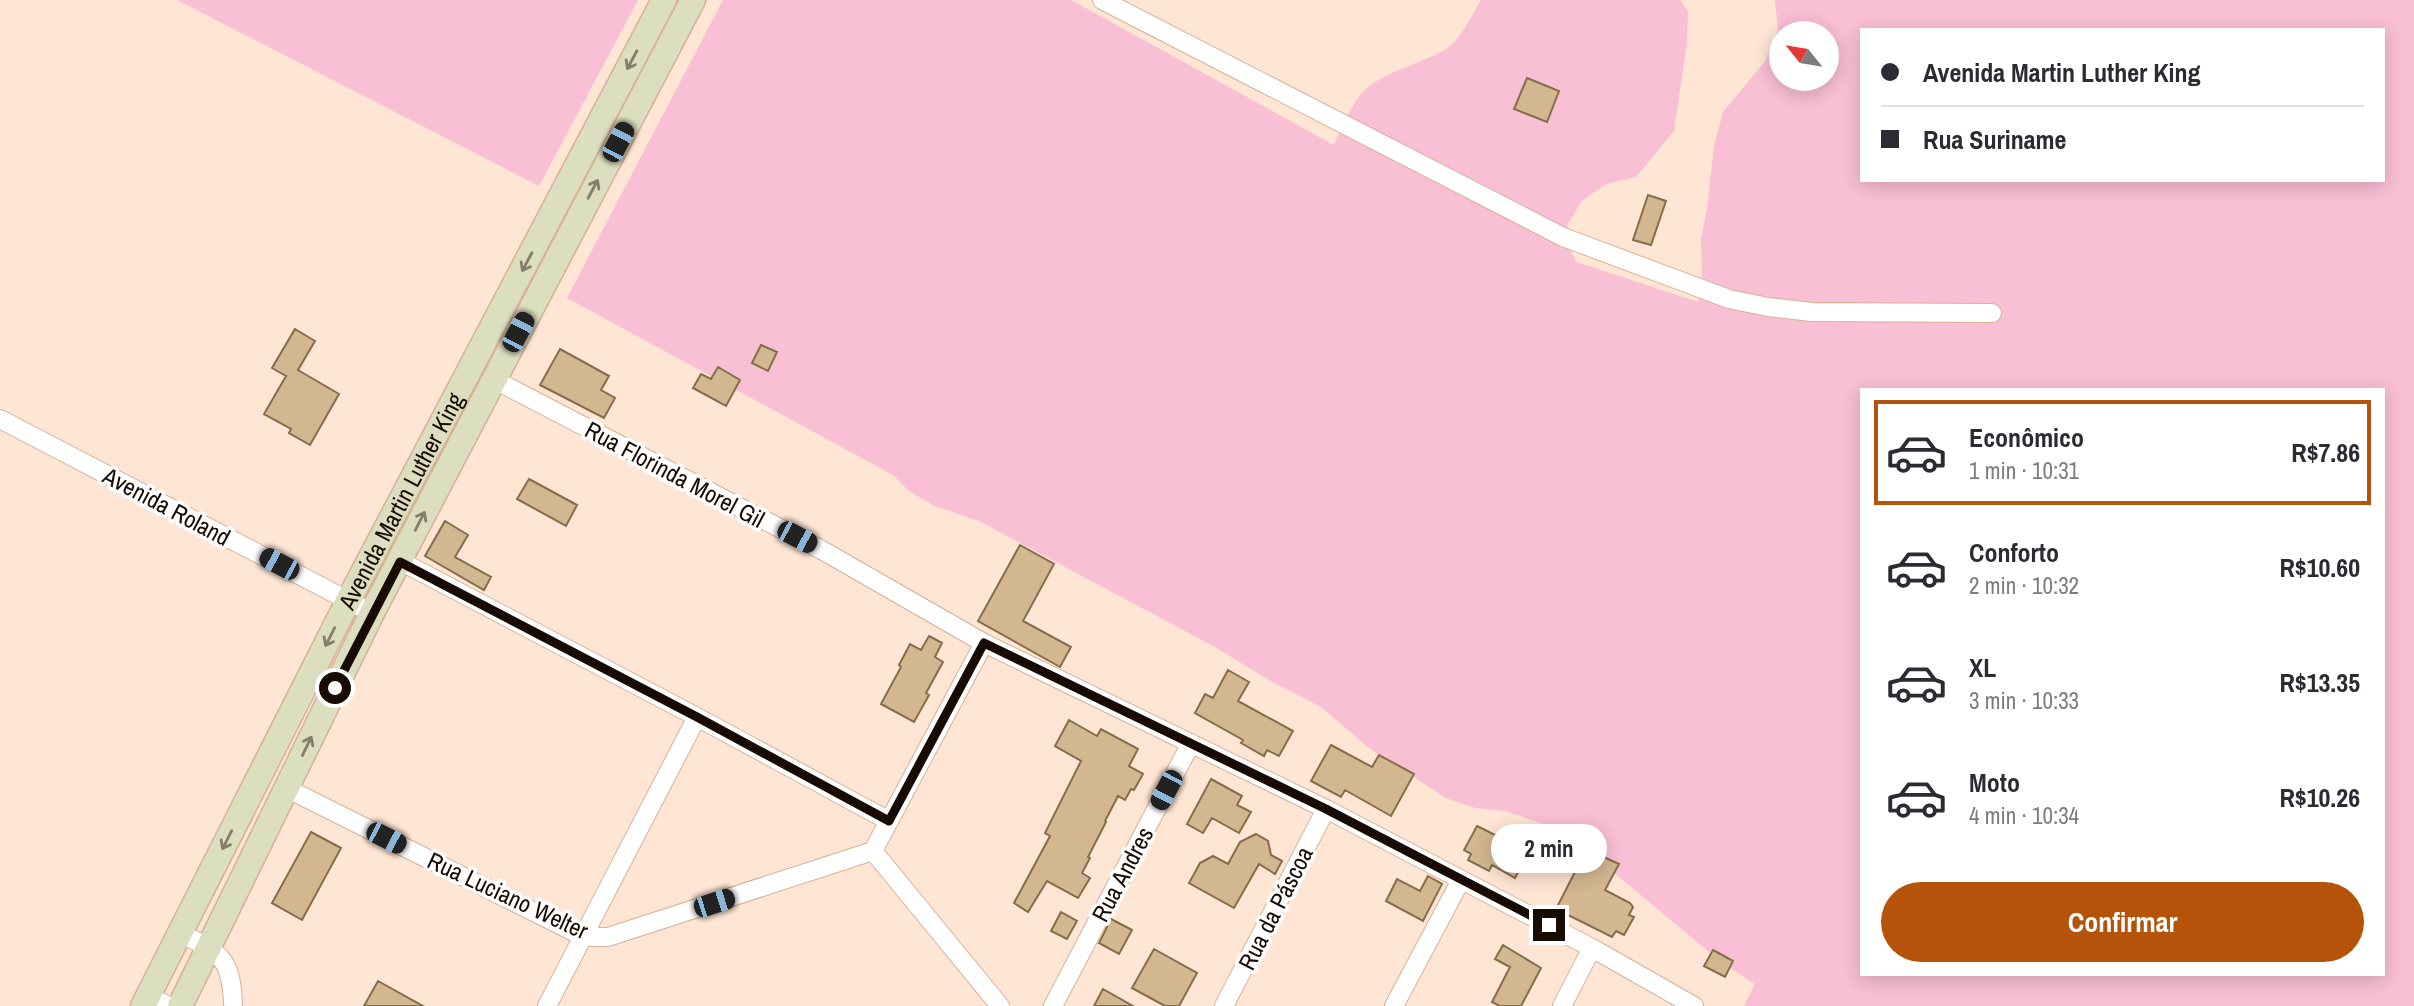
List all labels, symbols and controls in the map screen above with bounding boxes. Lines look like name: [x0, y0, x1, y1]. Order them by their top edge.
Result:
north arrow: [1769, 21, 1839, 91]
map controls: [1769, 21, 1839, 91]
one-way arrow: [625, 50, 639, 70]
text: Avenida Martin Luther King: [1923, 55, 2201, 90]
car: [599, 119, 638, 165]
text: Rua Suriname: [1923, 122, 2066, 157]
one-way arrow: [587, 179, 600, 200]
one-way arrow: [519, 251, 533, 272]
car: [499, 309, 538, 355]
street label: Avenida Martin Luther King: [330, 387, 471, 616]
street label: Rua Florinda Morel Gil: [580, 413, 770, 535]
text: Econômico: [1969, 420, 2084, 455]
icon: car: [1885, 421, 1948, 484]
text: R$7.86: [2291, 435, 2360, 470]
text: 1 min · 10:31: [1969, 455, 2079, 486]
street label: Avenida Roland: [97, 459, 236, 553]
one-way arrow: [414, 512, 428, 532]
car: [774, 518, 821, 556]
text: Conforto: [1969, 535, 2059, 570]
icon: car: [1885, 536, 1948, 599]
car: [256, 545, 303, 583]
text: R$10.60: [2279, 550, 2360, 585]
text: 2 min · 10:32: [1969, 570, 2079, 601]
one-way arrow: [323, 626, 337, 647]
text: XL: [1969, 650, 1996, 685]
icon: car: [1885, 651, 1948, 714]
text: R$13.35: [2279, 665, 2360, 700]
route start: [319, 672, 351, 704]
text: 3 min · 10:33: [1969, 685, 2079, 716]
one-way arrow: [300, 736, 314, 757]
text: Moto: [1969, 765, 2020, 800]
icon: car: [1885, 766, 1948, 829]
car: [1147, 767, 1186, 813]
text: R$10.26: [2279, 780, 2360, 815]
text: 4 min · 10:34: [1969, 800, 2079, 831]
car: [363, 819, 410, 857]
street label: Rua Andres: [1084, 821, 1160, 927]
callout: 2 min: [1491, 824, 1607, 872]
one-way arrow: [220, 829, 234, 850]
text: 2 min: [1524, 833, 1574, 864]
street label: Rua da Páscoa: [1230, 841, 1320, 975]
street label: Rua Luciano Welter: [423, 844, 594, 946]
button: Confirmar: [1881, 882, 2364, 962]
car: [691, 887, 738, 919]
route end: [1533, 909, 1565, 941]

